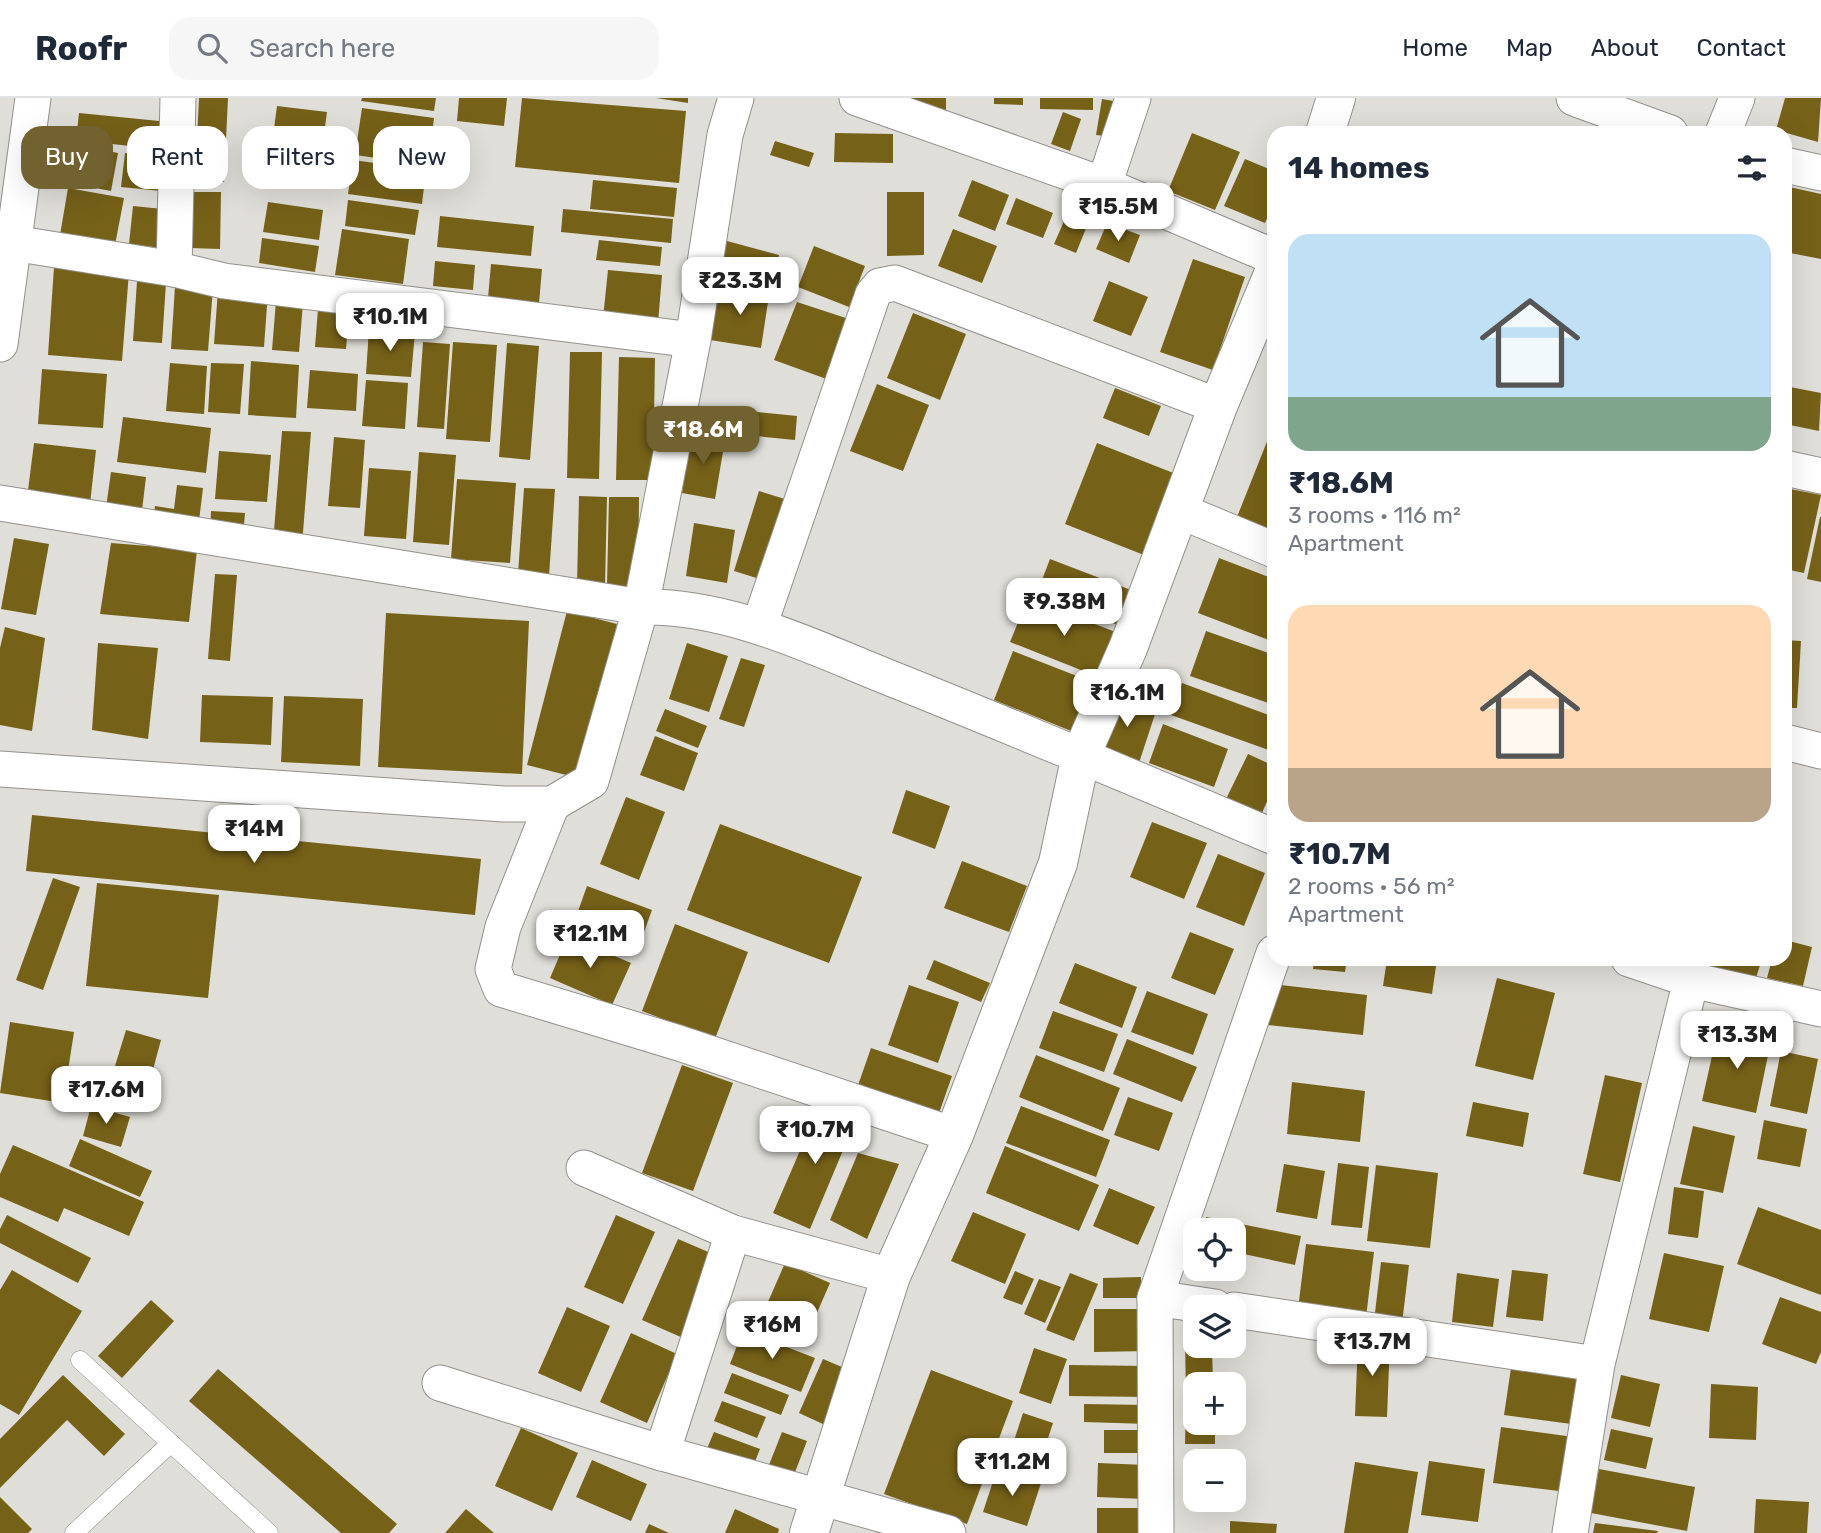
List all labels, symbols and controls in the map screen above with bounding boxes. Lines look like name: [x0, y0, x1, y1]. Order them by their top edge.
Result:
search box: [169, 17, 659, 80]
text: Roofr: [35, 29, 127, 68]
icon: search: [193, 29, 231, 67]
text: Search here: [249, 33, 395, 64]
text: Home: [1402, 34, 1468, 62]
text: Map: [1506, 34, 1553, 62]
text: About: [1591, 34, 1659, 62]
text: Contact: [1697, 34, 1786, 62]
chip: Buy: [21, 126, 113, 189]
chip: Rent: [127, 126, 228, 189]
chip: Filters: [242, 126, 359, 189]
chip: New: [373, 126, 470, 189]
icon: filters: [1733, 149, 1771, 187]
text: 14 homes: [1288, 150, 1430, 186]
pin: ₹15.5M: [1061, 184, 1175, 243]
text: ₹15.5M: [1078, 192, 1158, 220]
pin: ₹23.3M: [683, 258, 797, 317]
text: ₹23.3M: [698, 266, 782, 294]
icon: home: [1467, 280, 1593, 406]
pin: ₹10.1M: [333, 294, 447, 353]
text: ₹10.1M: [352, 302, 428, 330]
pin: ₹18.6M: [646, 406, 760, 466]
text: ₹18.6M: [662, 415, 744, 443]
text: ₹18.6M: [1288, 465, 1394, 501]
text: 3 rooms · 116 m²: [1288, 501, 1461, 529]
text: Apartment: [1288, 529, 1404, 557]
pin: ₹9.38M: [1007, 578, 1121, 638]
text: ₹9.38M: [1022, 587, 1106, 615]
icon: home: [1467, 651, 1593, 777]
pin: ₹16.1M: [1070, 670, 1184, 729]
text: ₹16.1M: [1089, 678, 1165, 706]
pin: ₹14M: [213, 806, 295, 865]
text: ₹14M: [224, 814, 284, 842]
text: ₹10.7M: [1288, 836, 1391, 872]
text: 2 rooms · 56 m²: [1288, 872, 1455, 900]
text: Apartment: [1288, 900, 1404, 928]
pin: ₹12.1M: [533, 910, 647, 970]
text: ₹12.1M: [552, 919, 628, 947]
pin: ₹13.3M: [1680, 1012, 1794, 1071]
text: ₹13.3M: [1696, 1020, 1778, 1048]
pin: ₹17.6M: [49, 1066, 163, 1126]
text: ₹17.6M: [67, 1075, 145, 1103]
pin: ₹10.7M: [758, 1107, 872, 1166]
text: ₹10.7M: [776, 1115, 854, 1143]
map controls: [1183, 1218, 1246, 1512]
button: locate: [1183, 1218, 1246, 1281]
button: layers: [1183, 1295, 1246, 1358]
pin: ₹16M: [731, 1302, 813, 1361]
text: ₹16M: [742, 1310, 802, 1338]
pin: ₹13.7M: [1315, 1318, 1429, 1378]
text: ₹13.7M: [1333, 1327, 1411, 1355]
button: +: [1183, 1372, 1246, 1435]
pin: ₹11.2M: [955, 1438, 1069, 1498]
text: ₹11.2M: [973, 1447, 1051, 1475]
button: −: [1183, 1449, 1246, 1512]

